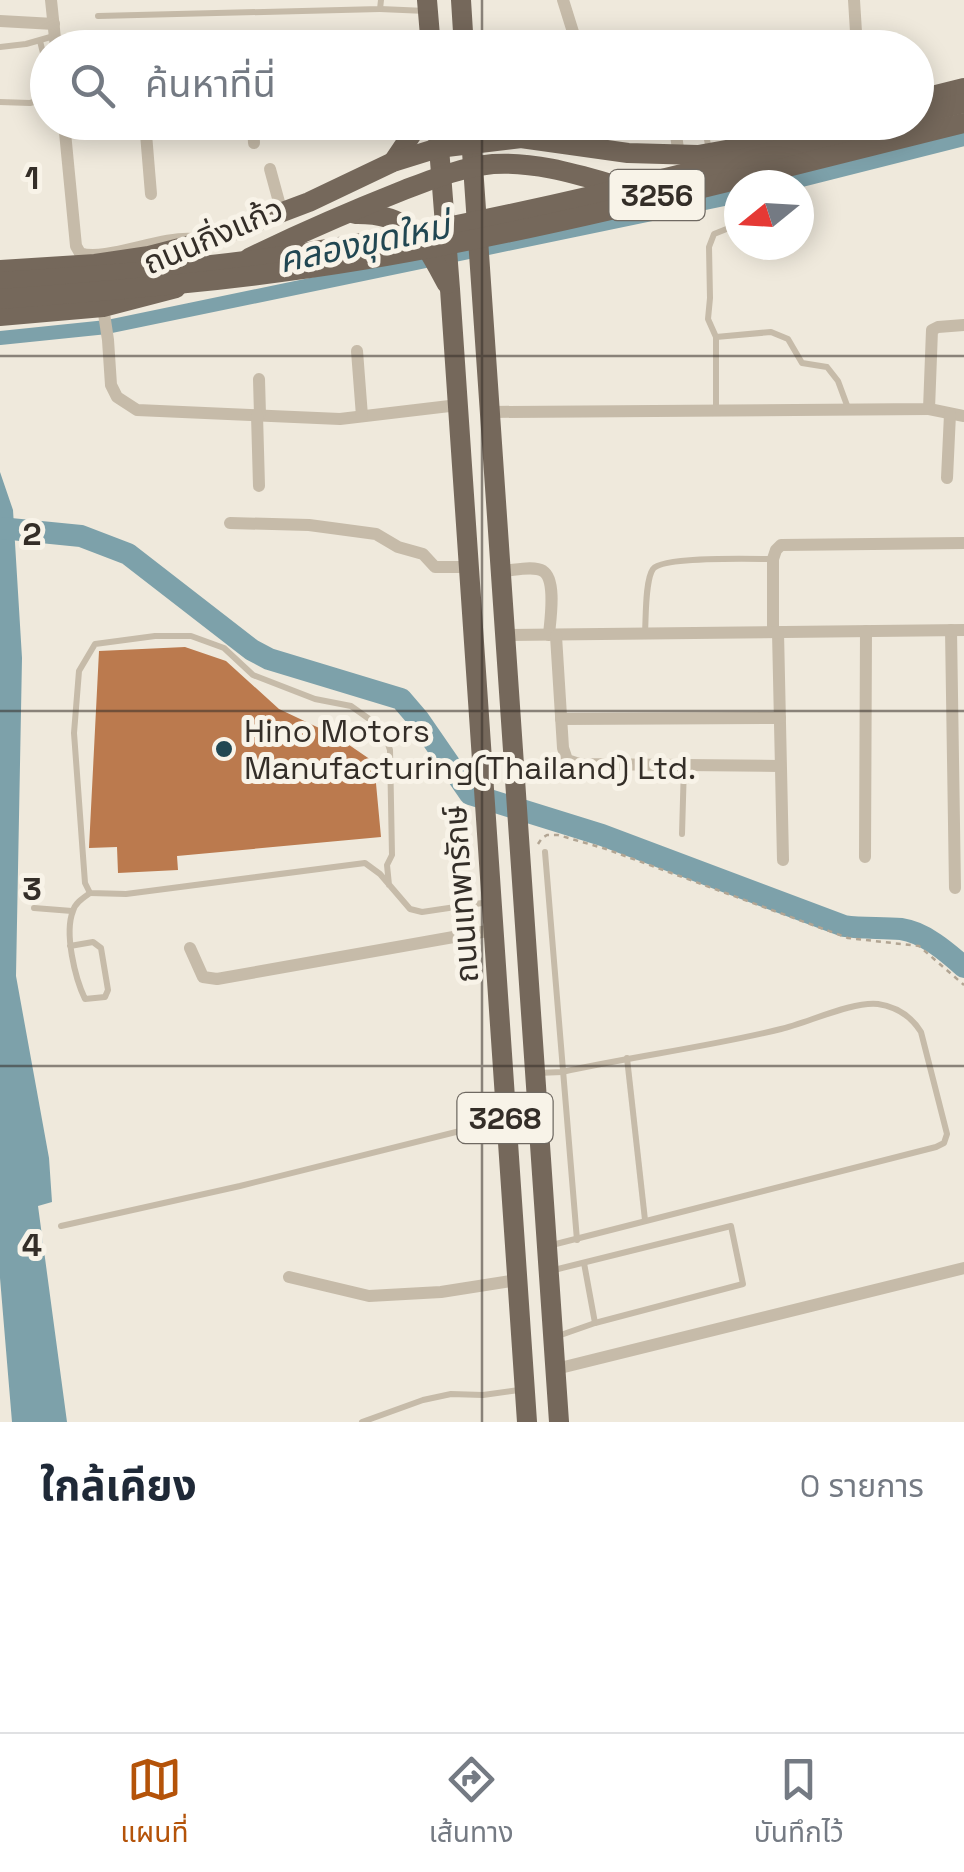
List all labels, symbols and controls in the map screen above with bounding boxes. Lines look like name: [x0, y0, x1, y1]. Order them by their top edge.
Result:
search box: [30, 30, 934, 140]
icon: search: [65, 58, 120, 113]
text: ค้นหาที่นี่: [145, 60, 276, 108]
text: 1: [25, 158, 39, 198]
road number: 3256: [610, 170, 704, 220]
north arrow: [724, 170, 814, 260]
street label: ถนนกิ่งแก้ว: [137, 189, 289, 283]
water label: คลองขุดใหม่: [275, 202, 458, 283]
text: 2: [22, 514, 42, 554]
place label: Hino Motors Manufacturing(Thailand) Ltd.: [244, 711, 696, 788]
marker: Hino Motors Manufacturing(Thailand) Ltd.: [213, 738, 235, 760]
street label: ถนนเทพารักษ์: [435, 804, 487, 984]
text: 3: [22, 869, 42, 909]
road number: 3268: [458, 1093, 552, 1143]
text: 4: [22, 1225, 42, 1265]
text: ใกล้เคียง: [40, 1459, 197, 1512]
text: 0 รายการ: [800, 1466, 924, 1506]
tab: แผนที่: [120, 1752, 188, 1855]
tab: เส้นทาง: [429, 1752, 513, 1855]
tab: บันทึกไว้: [754, 1752, 844, 1855]

